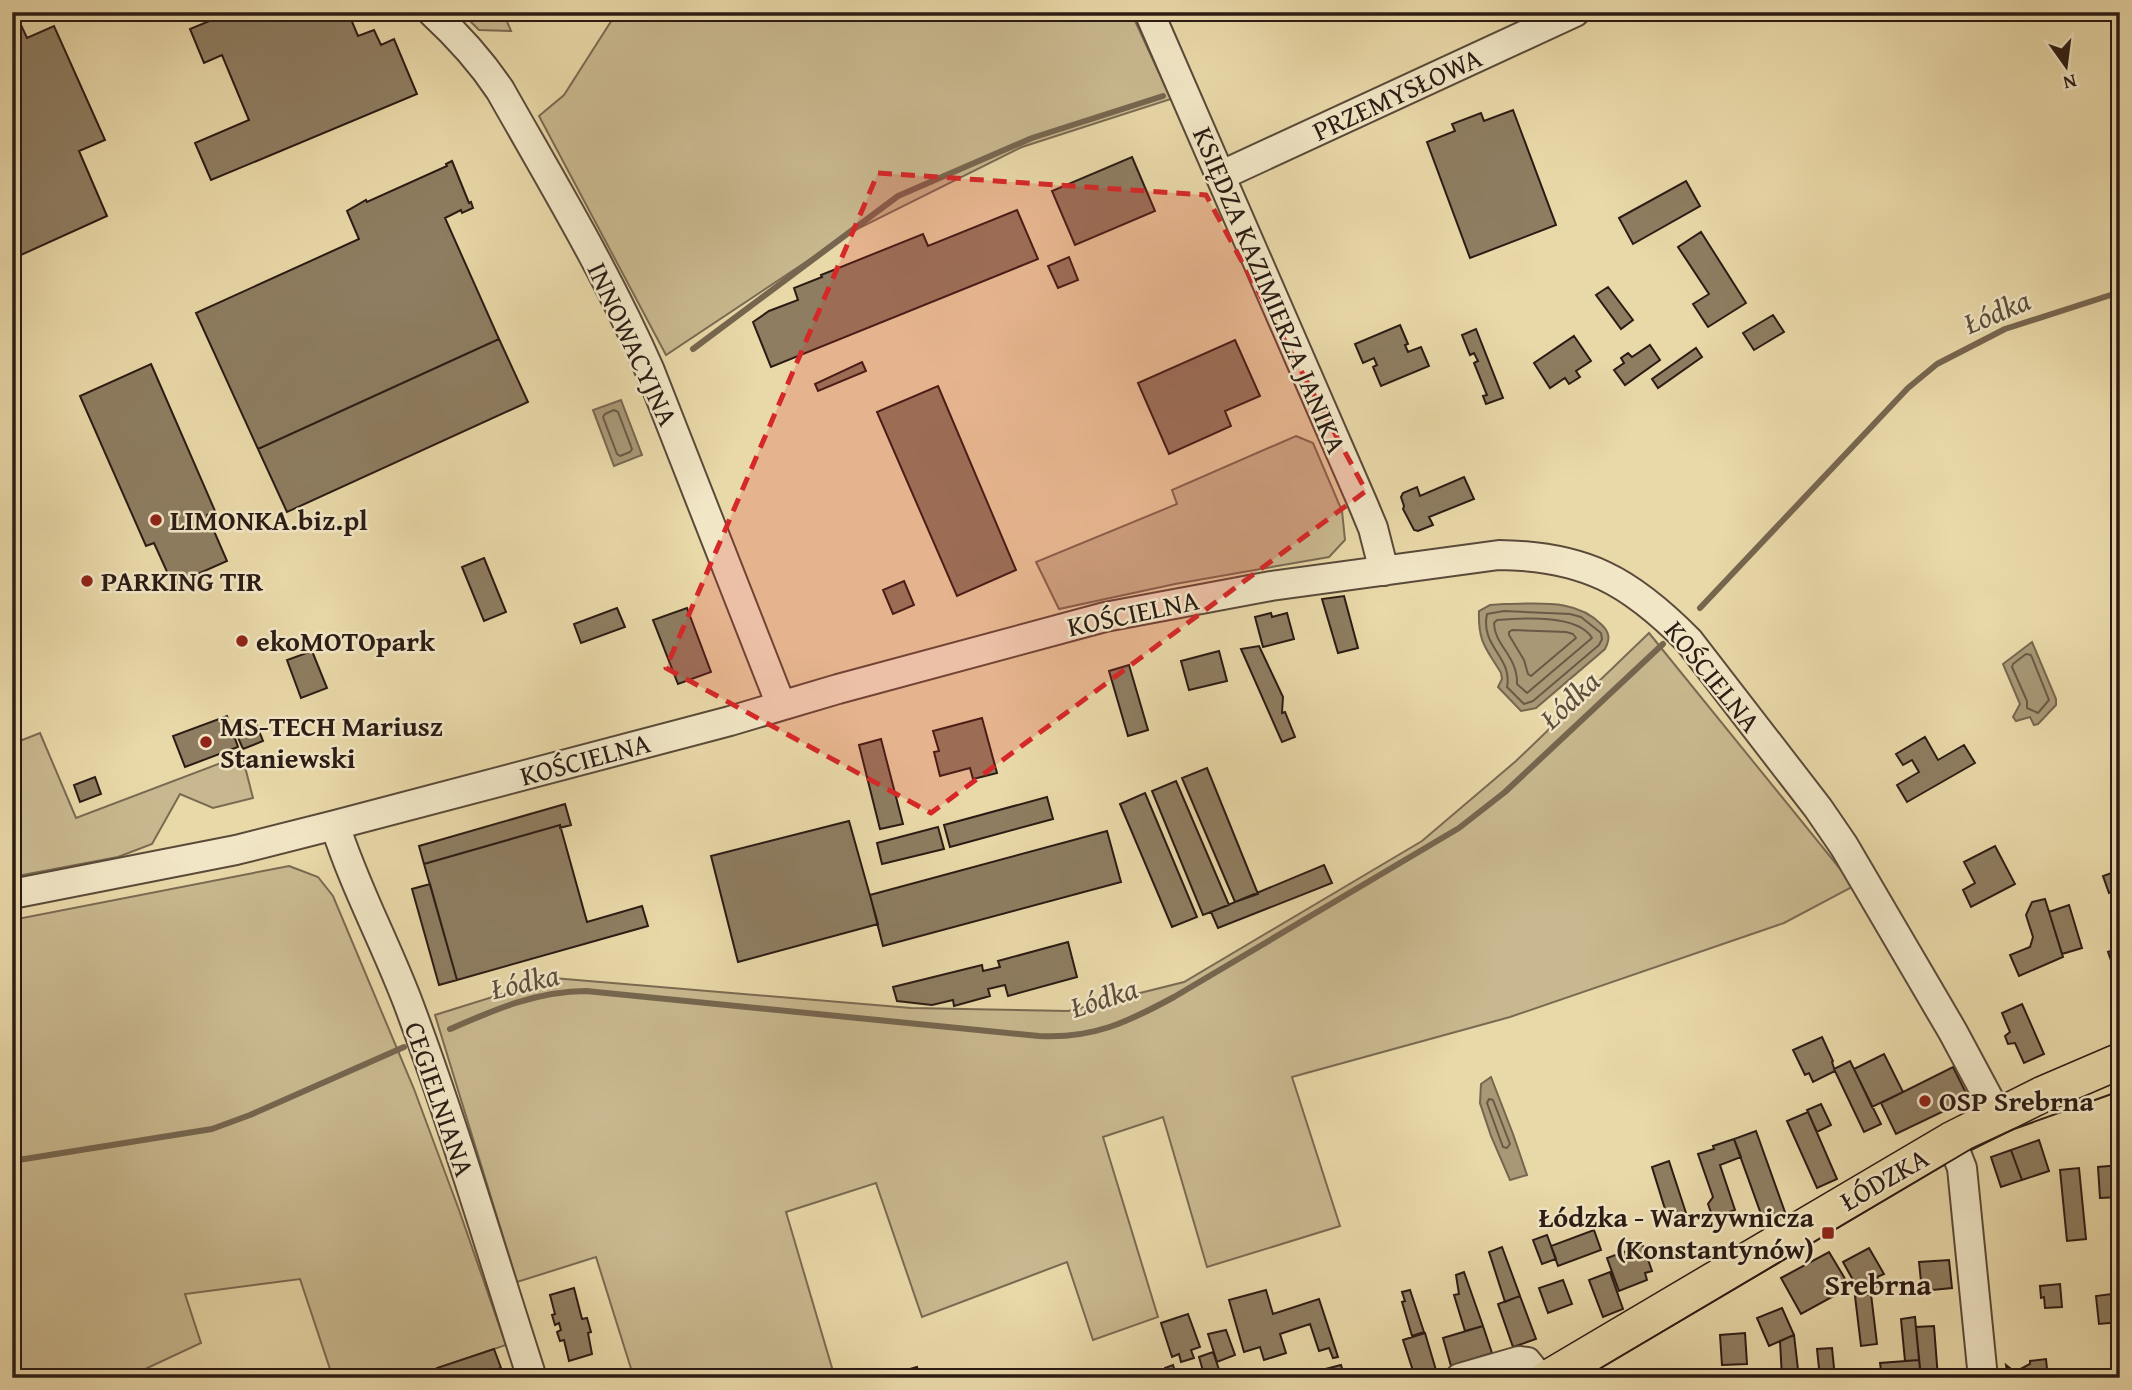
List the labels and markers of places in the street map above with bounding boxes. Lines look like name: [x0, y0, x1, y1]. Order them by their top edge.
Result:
place label: LIMONKA.biz.pl: [170, 499, 368, 540]
marker: LIMONKA.biz.pl: [148, 512, 164, 528]
place label: PARKING TIR: [101, 560, 264, 601]
marker: PARKING TIR: [79, 573, 95, 589]
place label: ekoMOTOpark: [256, 620, 436, 661]
marker: ekoMOTOpark: [234, 633, 250, 649]
place label: MS-TECH Mariusz Staniewski: [220, 705, 443, 778]
marker: MS-TECH Mariusz Staniewski: [198, 734, 214, 750]
place label: OSP Srebrna: [1939, 1080, 2094, 1121]
marker: OSP Srebrna: [1917, 1093, 1933, 1109]
place label: Łódzka - Warzywnicza (Konstantynów): [1539, 1196, 1815, 1269]
marker: Łódzka - Warzywnicza (Konstantynów): [1820, 1225, 1836, 1241]

